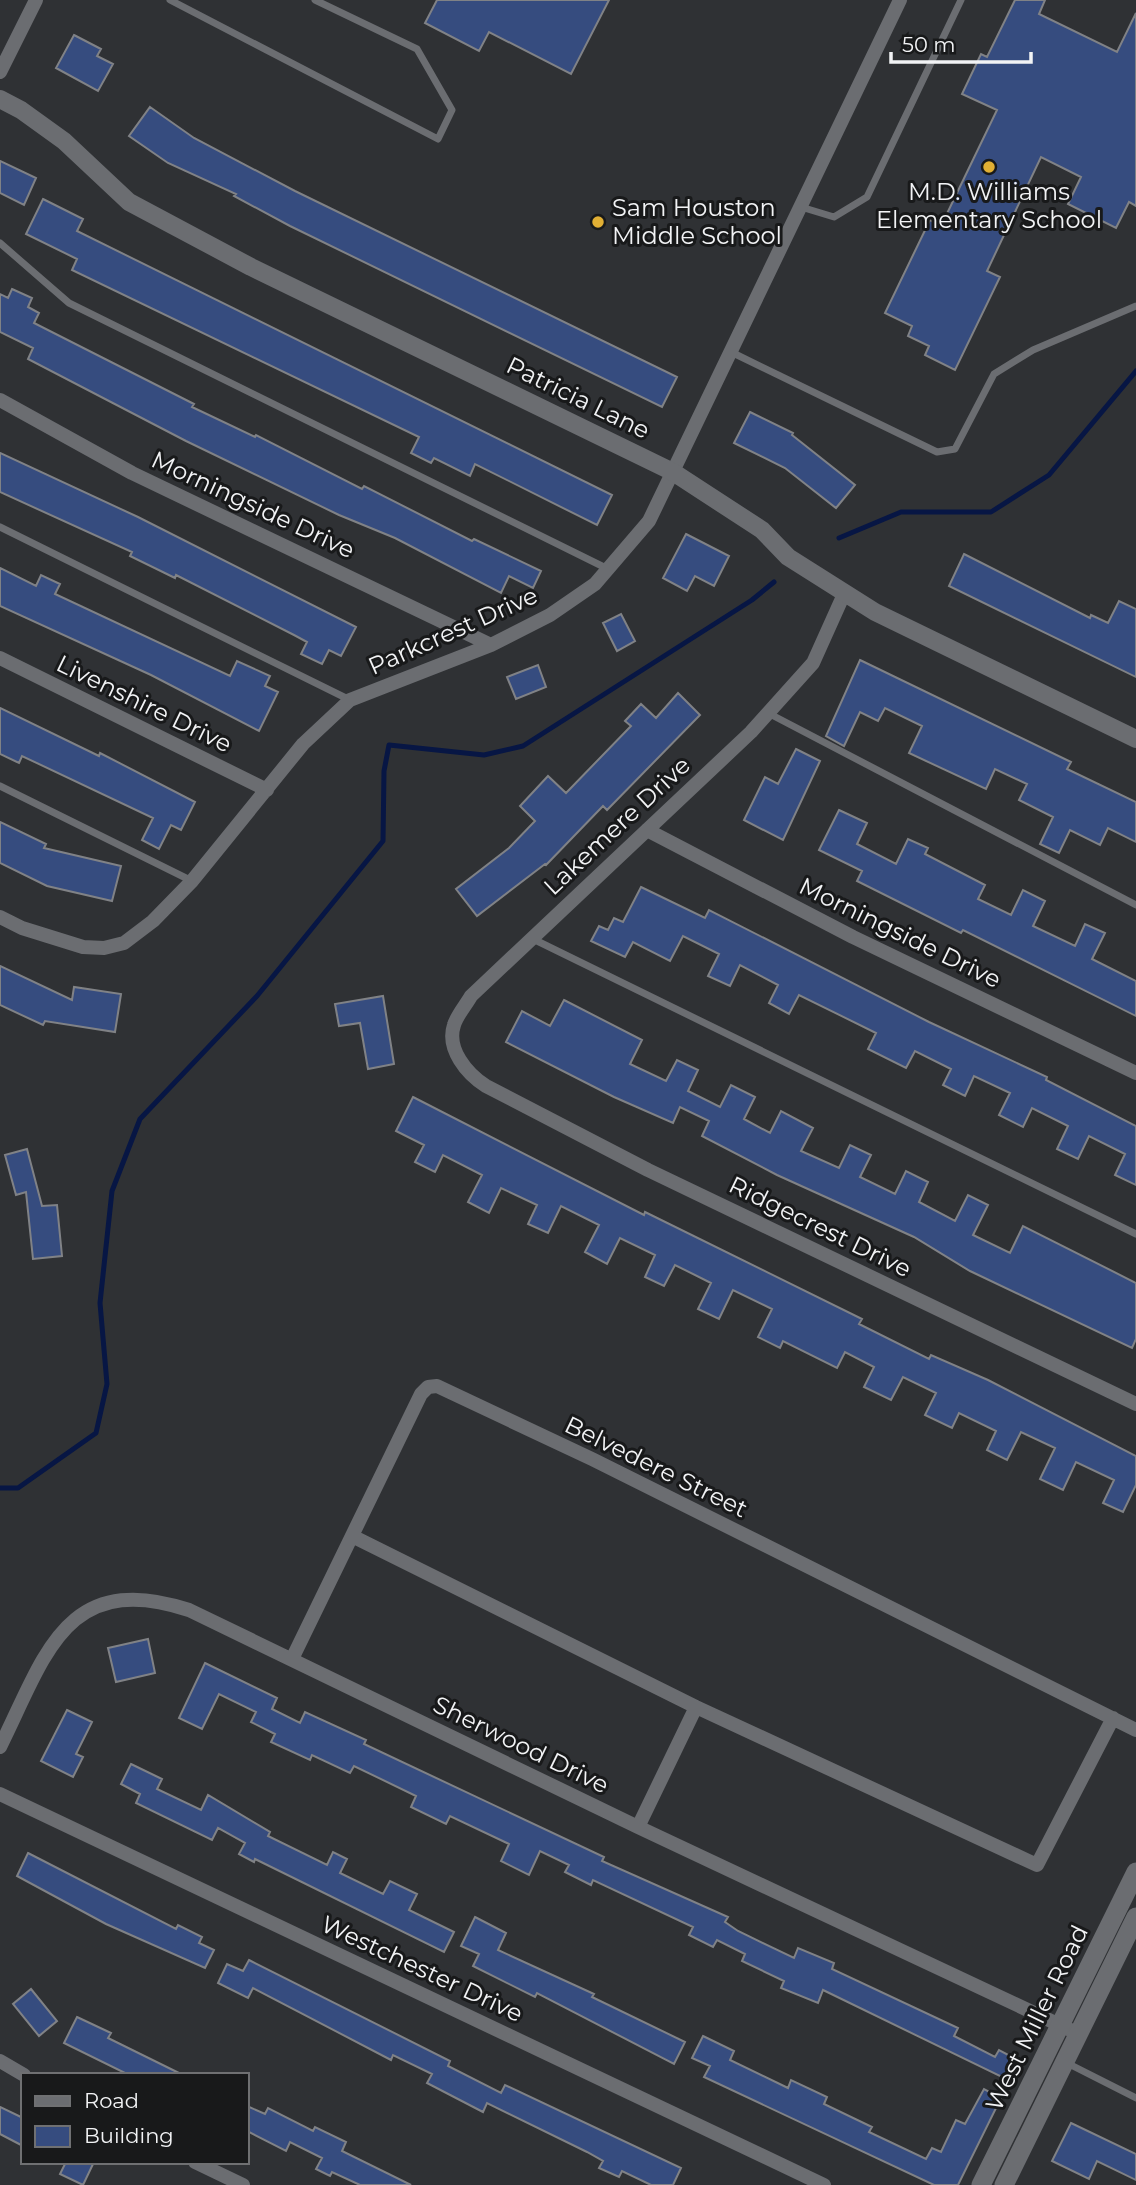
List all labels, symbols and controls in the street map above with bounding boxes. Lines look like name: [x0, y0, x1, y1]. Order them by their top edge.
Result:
scale bar: [891, 21, 1031, 65]
text: 50 m: [902, 32, 956, 57]
marker: M.D. Williams Elementary School: [981, 159, 997, 175]
place label: M.D. Williams Elementary School: [876, 177, 1102, 234]
place label: Sam Houston Middle School: [612, 193, 782, 250]
marker: Sam Houston Middle School: [590, 214, 606, 230]
street label: Patricia Lane: [502, 350, 655, 445]
street label: Morningside Drive: [147, 445, 359, 564]
street label: Parkcrest Drive: [364, 580, 542, 681]
street label: Livenshire Drive: [52, 649, 237, 759]
street label: Lakemere Drive: [537, 750, 696, 901]
street label: Morningside Drive: [795, 871, 1006, 994]
street label: Ridgecrest Drive: [724, 1170, 916, 1283]
street label: Belvedere Street: [560, 1410, 753, 1523]
street label: Sherwood Drive: [429, 1689, 614, 1800]
street label: Westchester Drive: [317, 1909, 528, 2028]
street label: West Miller Road: [979, 1920, 1094, 2115]
legend: [21, 2073, 248, 2164]
text: Road: [84, 2088, 139, 2113]
text: Building: [84, 2123, 174, 2148]

